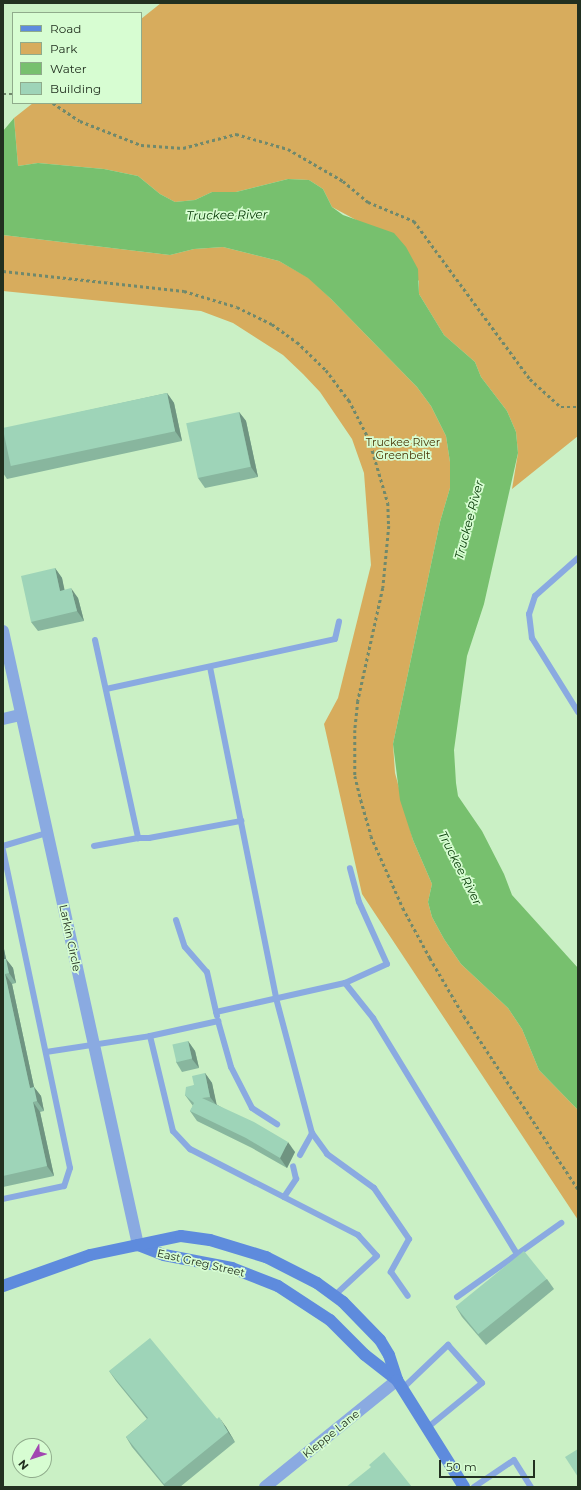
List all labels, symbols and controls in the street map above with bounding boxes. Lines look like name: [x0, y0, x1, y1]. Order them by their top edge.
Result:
legend: [12, 12, 142, 104]
text: Road: [50, 21, 81, 36]
text: Park: [50, 41, 77, 56]
text: Water: [50, 61, 86, 76]
text: Building: [50, 81, 101, 96]
water label: Truckee River: [186, 207, 268, 223]
park label: Truckee River Greenbelt: [366, 436, 440, 462]
water label: Truckee River: [452, 479, 486, 561]
water label: Truckee River: [435, 829, 485, 907]
street label: Larkin Circle: [56, 903, 84, 973]
street label: East Greg Street: [156, 1246, 246, 1280]
street label: Kleppe Lane: [300, 1407, 362, 1461]
north arrow: [12, 1438, 52, 1478]
scale bar: [441, 1452, 537, 1478]
text: N: [15, 1457, 32, 1473]
text: 50 m: [446, 1459, 477, 1474]

